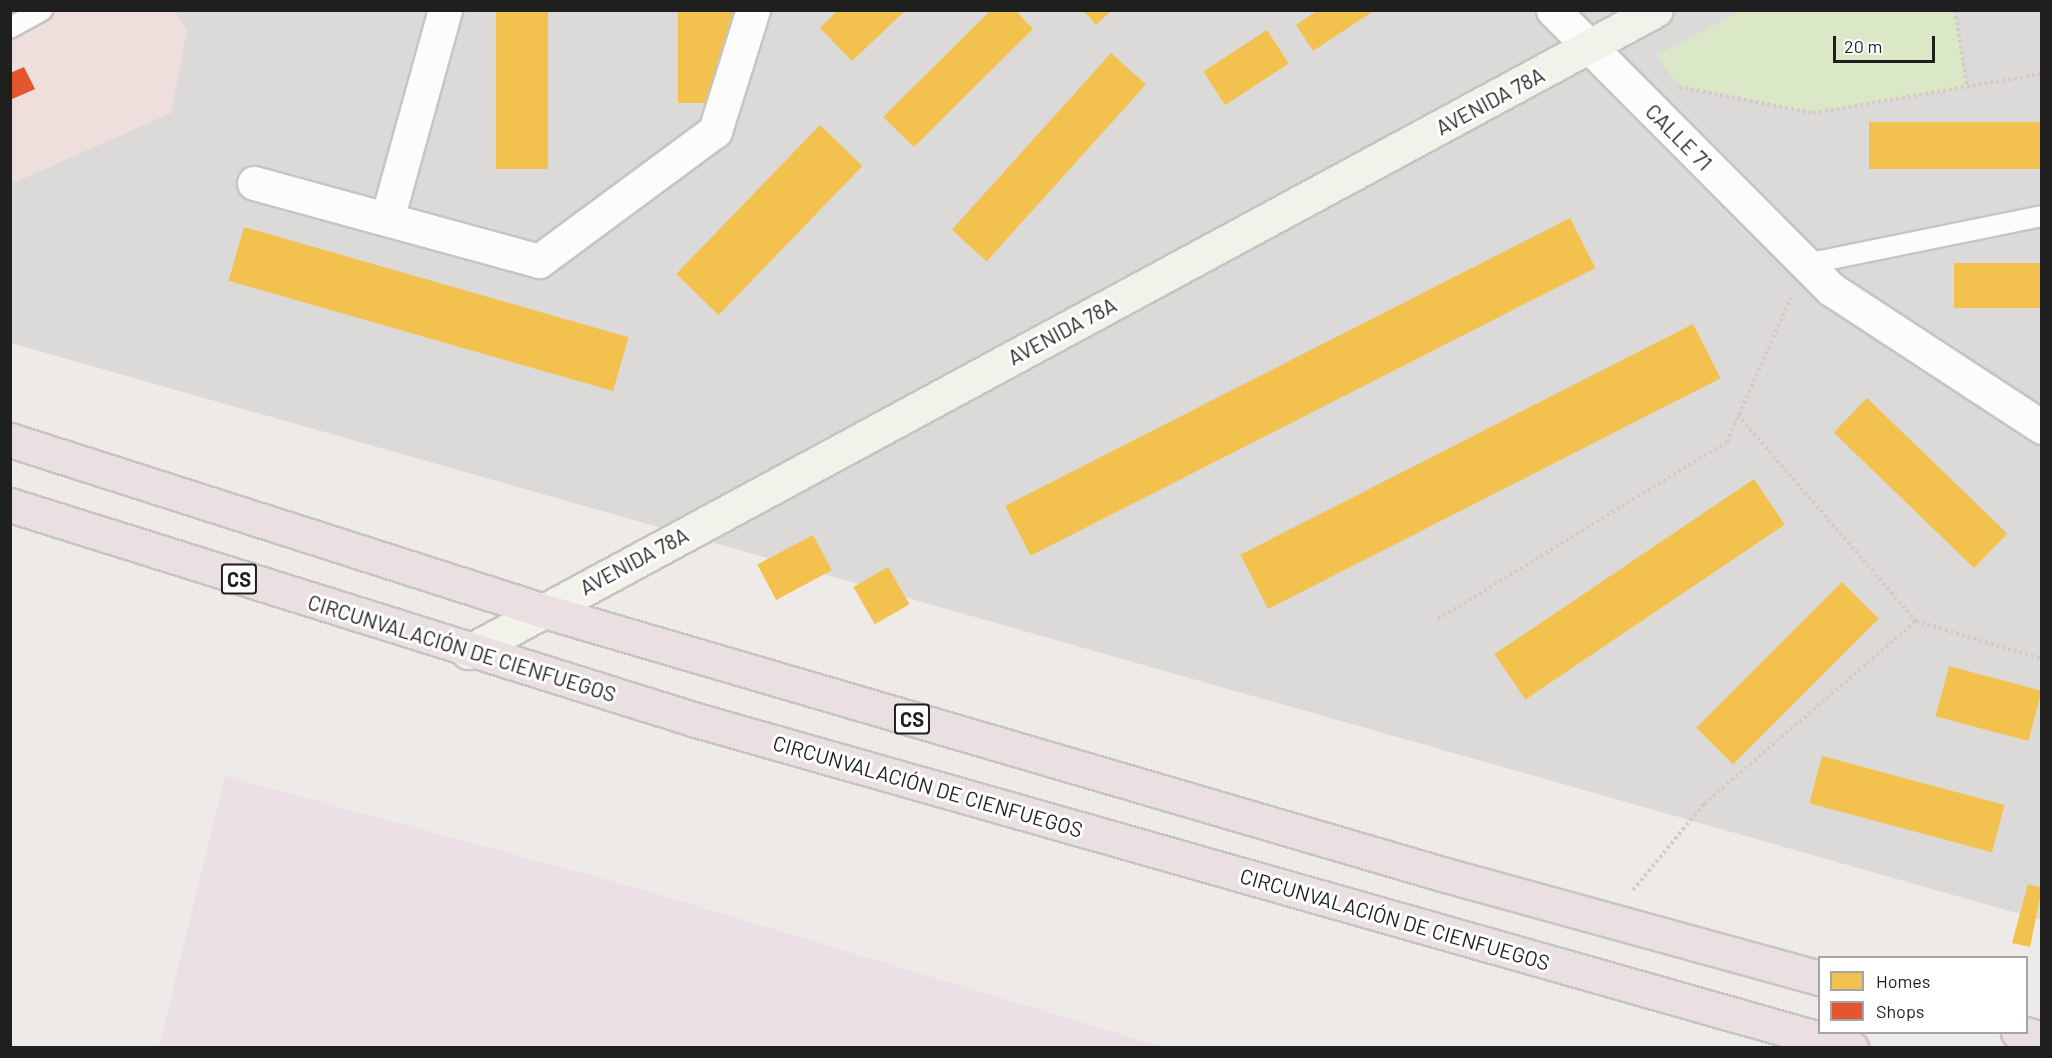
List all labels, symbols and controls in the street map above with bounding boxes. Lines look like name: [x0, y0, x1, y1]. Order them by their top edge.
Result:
scale bar: [1836, 24, 1938, 62]
text: 20 m: [1844, 35, 1882, 57]
street label: AVENIDA 78A: [1431, 62, 1549, 140]
street label: CALLE 71: [1641, 99, 1717, 175]
street label: AVENIDA 78A: [1003, 292, 1121, 370]
street label: AVENIDA 78A: [575, 522, 693, 600]
road number: CS: [220, 562, 258, 596]
street label: CIRCUNVALACIÓN DE CIENFUEGOS: [305, 589, 619, 707]
road number: CS: [892, 702, 932, 736]
street label: CIRCUNVALACIÓN DE CIENFUEGOS: [770, 730, 1086, 842]
street label: CIRCUNVALACIÓN DE CIENFUEGOS: [1237, 863, 1553, 975]
legend: [1818, 956, 2028, 1034]
text: Homes: [1876, 970, 1930, 992]
text: Shops: [1876, 1000, 1925, 1022]

